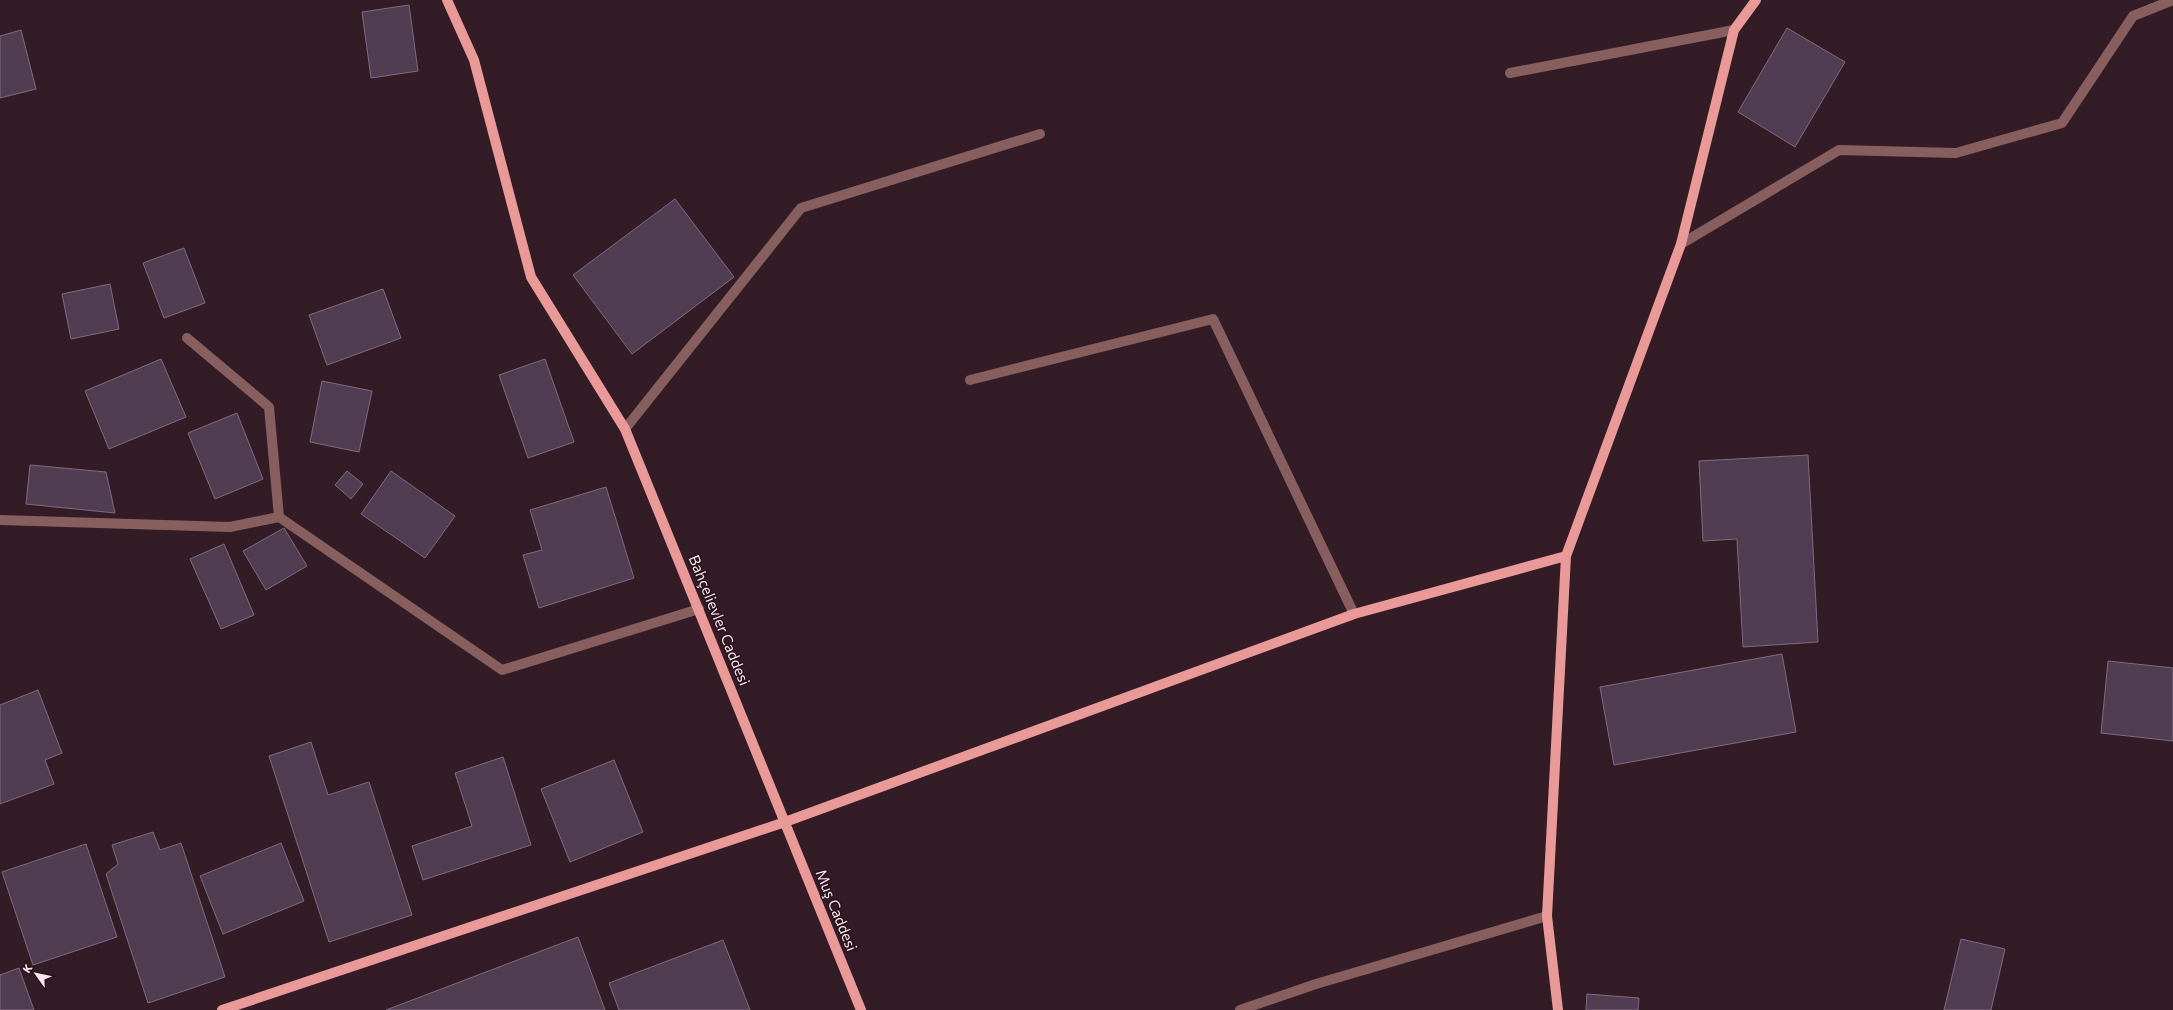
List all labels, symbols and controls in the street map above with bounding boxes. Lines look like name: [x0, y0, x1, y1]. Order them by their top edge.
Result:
street label: Bahçelievler Caddesi: [686, 552, 754, 688]
street label: Muş Caddesi: [812, 867, 862, 953]
north arrow: [16, 954, 56, 994]
text: K: [20, 961, 35, 975]

